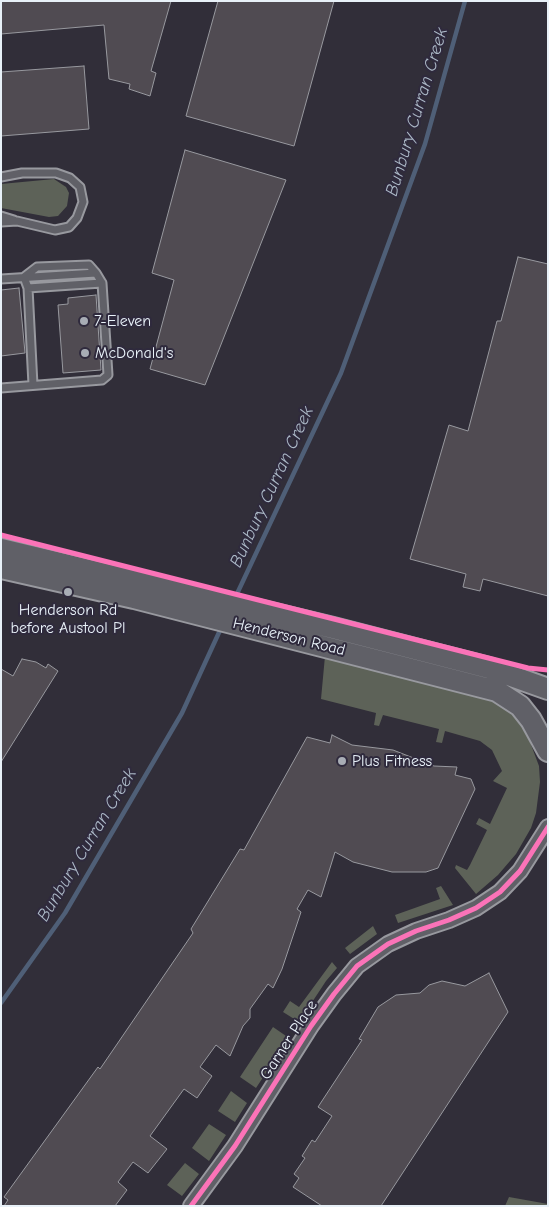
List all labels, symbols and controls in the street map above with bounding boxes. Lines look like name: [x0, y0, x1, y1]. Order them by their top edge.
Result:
water label: Bunbury Curran Creek: [381, 25, 453, 199]
place label: 7-Eleven: [94, 311, 151, 331]
marker: 7-Eleven: [78, 315, 90, 327]
place label: McDonald's: [95, 343, 174, 363]
marker: McDonald's: [79, 347, 91, 359]
water label: Bunbury Curran Creek: [225, 403, 319, 571]
marker: Henderson Rd before Austool Pl: [62, 586, 74, 598]
place label: Henderson Rd before Austool Pl: [10, 600, 126, 638]
street label: Henderson Road: [231, 614, 347, 660]
place label: Plus Fitness: [352, 751, 432, 771]
marker: Plus Fitness: [336, 755, 348, 767]
water label: Bunbury Curran Creek: [33, 765, 141, 925]
street label: Garner Place: [256, 997, 322, 1083]

